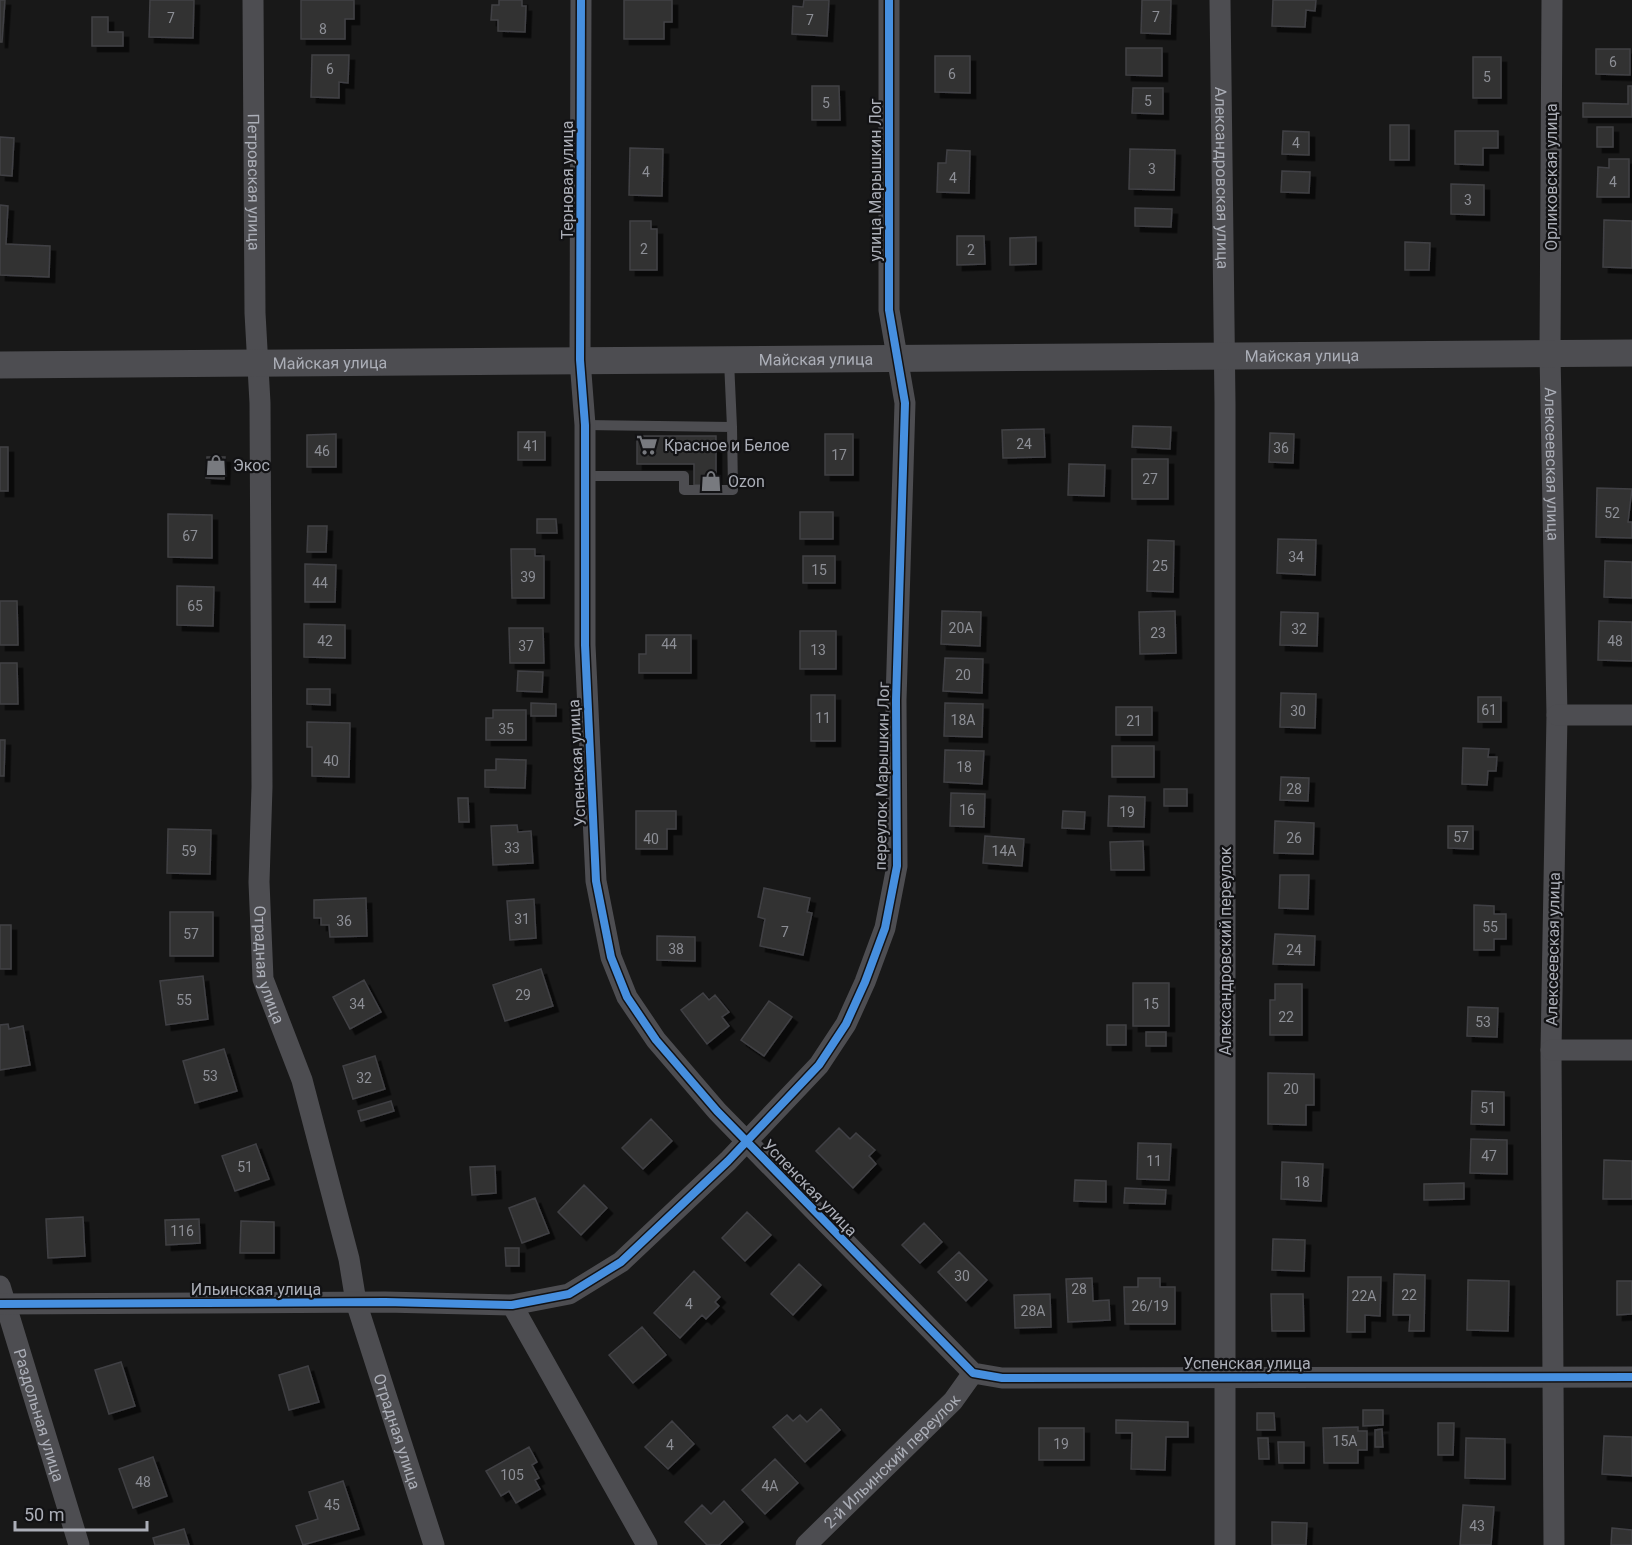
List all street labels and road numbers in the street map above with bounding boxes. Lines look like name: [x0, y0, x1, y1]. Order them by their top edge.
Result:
street label: Александровская улица: [1212, 87, 1233, 269]
street label: улица Марышкин Лог: [866, 98, 885, 262]
street label: Орликовская улица: [1542, 103, 1561, 251]
street label: Петровская улица: [244, 113, 264, 251]
street label: Терновая улица: [558, 120, 577, 240]
street label: Майская улица: [1245, 346, 1359, 365]
street label: Майская улица: [759, 349, 873, 369]
street label: Майская улица: [273, 353, 387, 372]
street label: Алексеевская улица: [1541, 387, 1563, 541]
street label: переулок Марышкин Лог: [871, 681, 893, 870]
street label: Успенская улица: [564, 699, 590, 827]
street label: Александровский переулок: [1216, 846, 1235, 1055]
street label: Алексеевская улица: [1542, 872, 1564, 1026]
street label: Отрадная улица: [250, 905, 289, 1026]
street label: Успенская улица: [759, 1136, 861, 1240]
street label: Ильинская улица: [191, 1280, 321, 1299]
street label: Раздольная улица: [10, 1346, 69, 1484]
street label: Успенская улица: [1183, 1354, 1311, 1373]
street label: Отрадная улица: [370, 1371, 425, 1492]
street label: 2-й Ильинский переулок: [820, 1390, 964, 1532]

